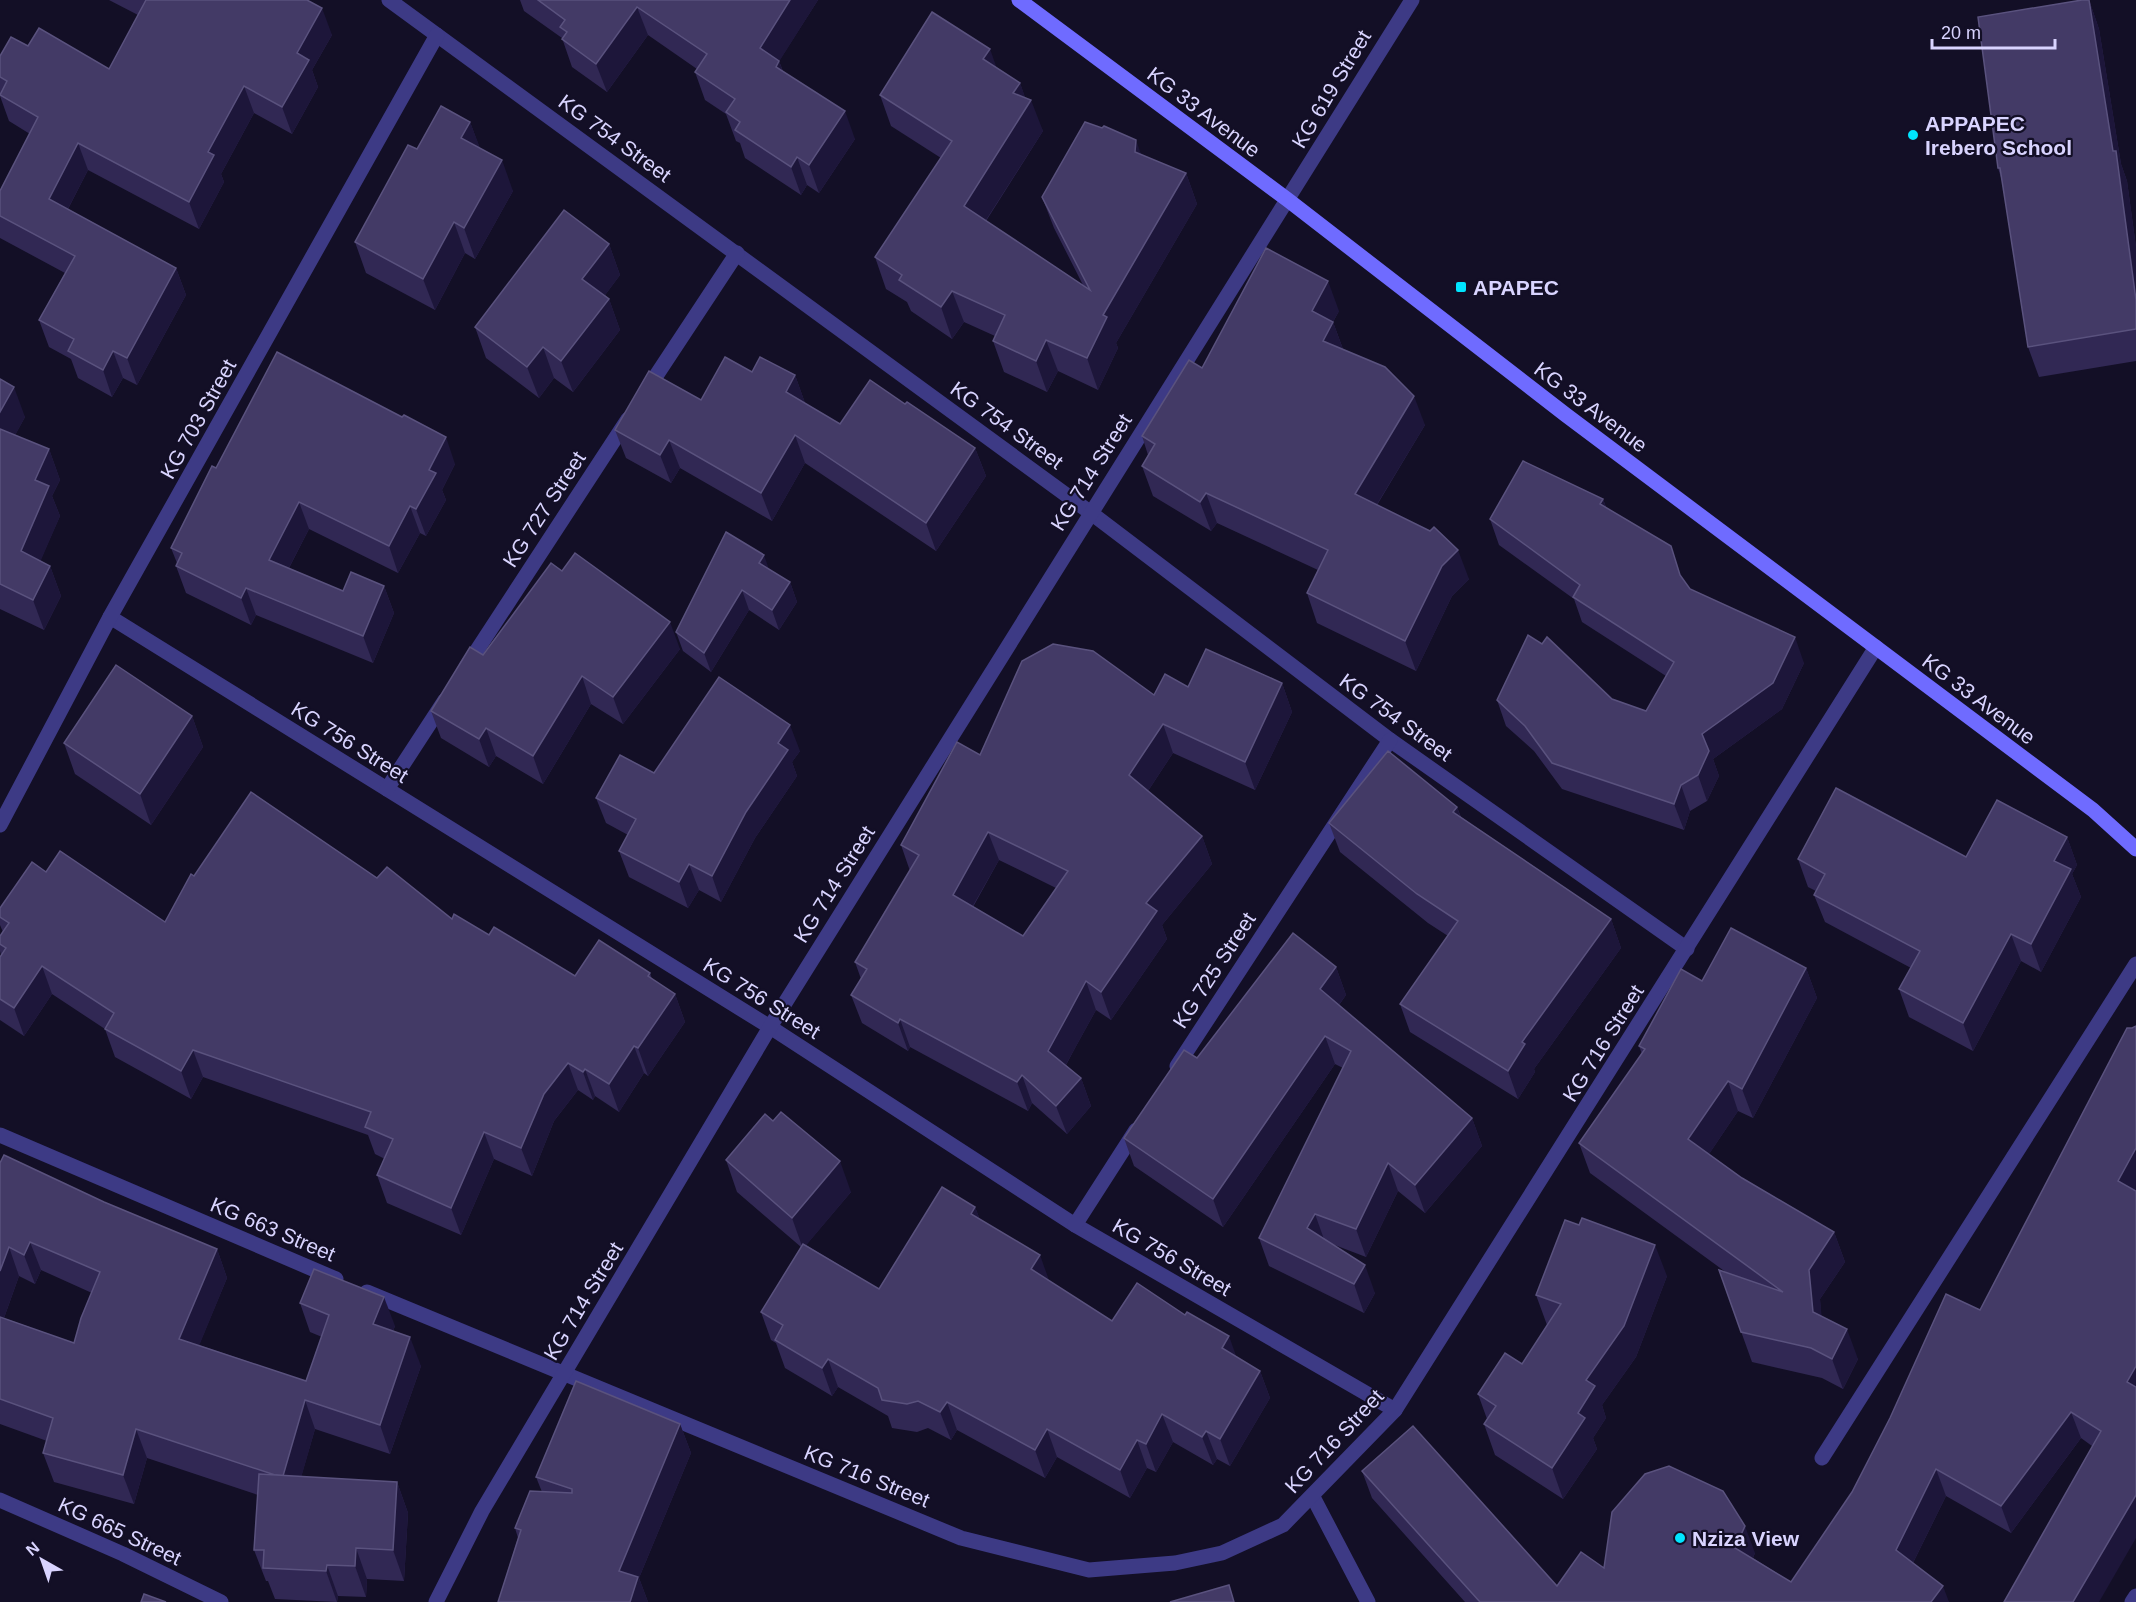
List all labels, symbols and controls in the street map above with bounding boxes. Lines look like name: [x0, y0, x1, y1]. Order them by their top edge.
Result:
scale bar: [1932, 12, 2055, 50]
text: 20 m: [1941, 23, 1981, 43]
street label: KG 619 Street: [1287, 26, 1375, 152]
street label: KG 33 Avenue: [1143, 62, 1265, 162]
street label: KG 754 Street: [554, 90, 676, 187]
place label: APPAPEC Irebero School: [1925, 112, 2072, 159]
marker: APPAPEC Irebero School: [1906, 128, 1920, 142]
place label: APAPEC: [1473, 276, 1559, 299]
marker: APAPEC: [1454, 280, 1468, 294]
street label: KG 703 Street: [156, 355, 240, 483]
street label: KG 33 Avenue: [1530, 357, 1652, 457]
street label: KG 754 Street: [946, 377, 1068, 474]
street label: KG 714 Street: [1046, 409, 1136, 535]
street label: KG 727 Street: [498, 447, 590, 571]
street label: KG 33 Avenue: [1918, 649, 2040, 749]
street label: KG 754 Street: [1335, 669, 1457, 766]
street label: KG 756 Street: [287, 697, 413, 787]
street label: KG 714 Street: [789, 821, 879, 947]
street label: KG 725 Street: [1168, 908, 1260, 1032]
street label: KG 756 Street: [699, 953, 825, 1043]
street label: KG 716 Street: [1558, 980, 1648, 1106]
street label: KG 663 Street: [207, 1192, 339, 1266]
street label: KG 756 Street: [1109, 1214, 1236, 1300]
street label: KG 714 Street: [539, 1238, 627, 1364]
street label: KG 716 Street: [1280, 1384, 1388, 1498]
street label: KG 716 Street: [801, 1440, 933, 1512]
street label: KG 665 Street: [55, 1492, 185, 1570]
place label: Nziza View: [1692, 1527, 1800, 1550]
north arrow: [12, 1530, 72, 1590]
marker: Nziza View: [1673, 1531, 1687, 1545]
text: N: [23, 1539, 43, 1559]

